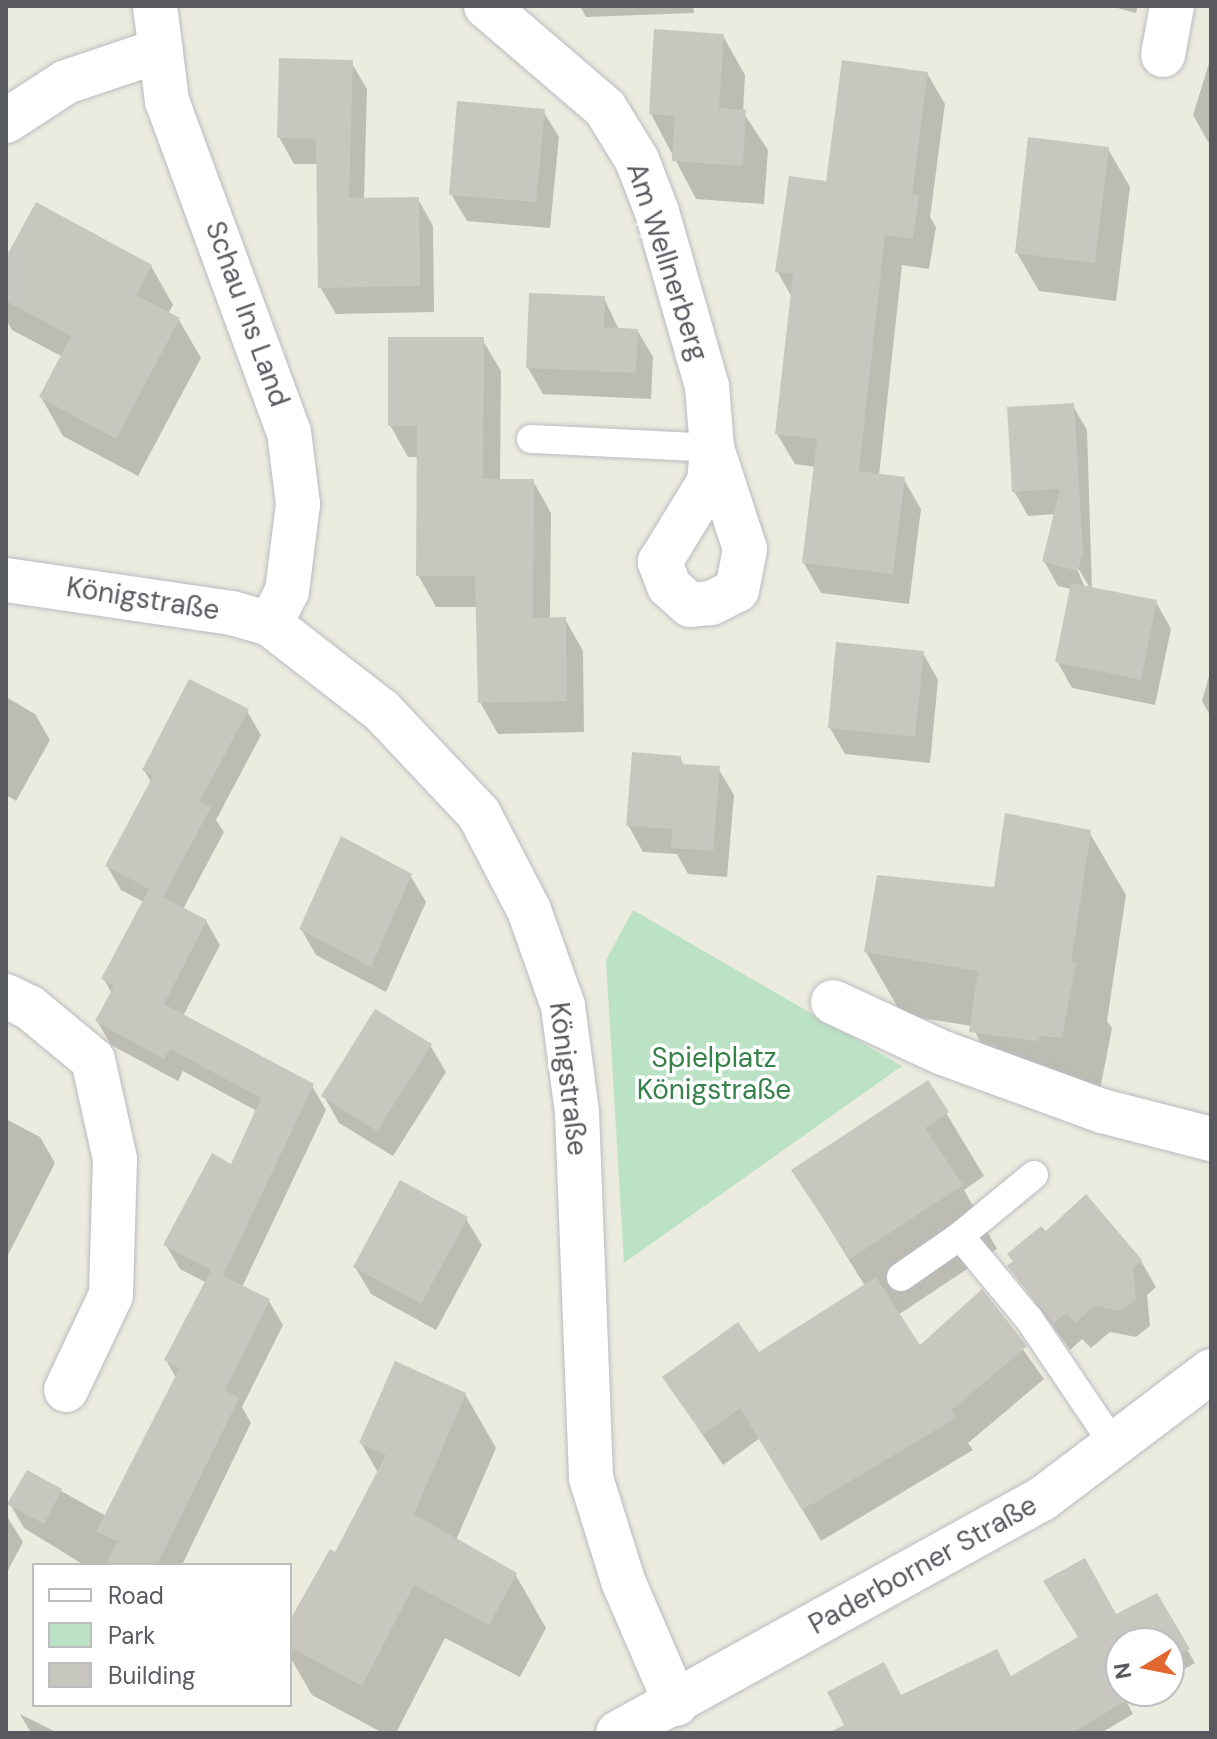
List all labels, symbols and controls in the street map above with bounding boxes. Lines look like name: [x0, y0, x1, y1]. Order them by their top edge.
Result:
street label: Am Wellnerberg: [619, 159, 715, 365]
street label: Schau Ins Land: [198, 217, 296, 411]
street label: Königstraße: [64, 570, 222, 628]
street label: Königstraße: [542, 1000, 594, 1158]
park label: Spielplatz Königstraße: [637, 1041, 791, 1107]
street label: Paderborner Straße: [803, 1488, 1043, 1642]
legend: [32, 1563, 292, 1707]
text: Road: [108, 1580, 164, 1611]
text: Park: [108, 1620, 155, 1651]
north arrow: [1105, 1627, 1185, 1707]
text: Building: [108, 1660, 195, 1691]
text: N: [1107, 1660, 1139, 1681]

